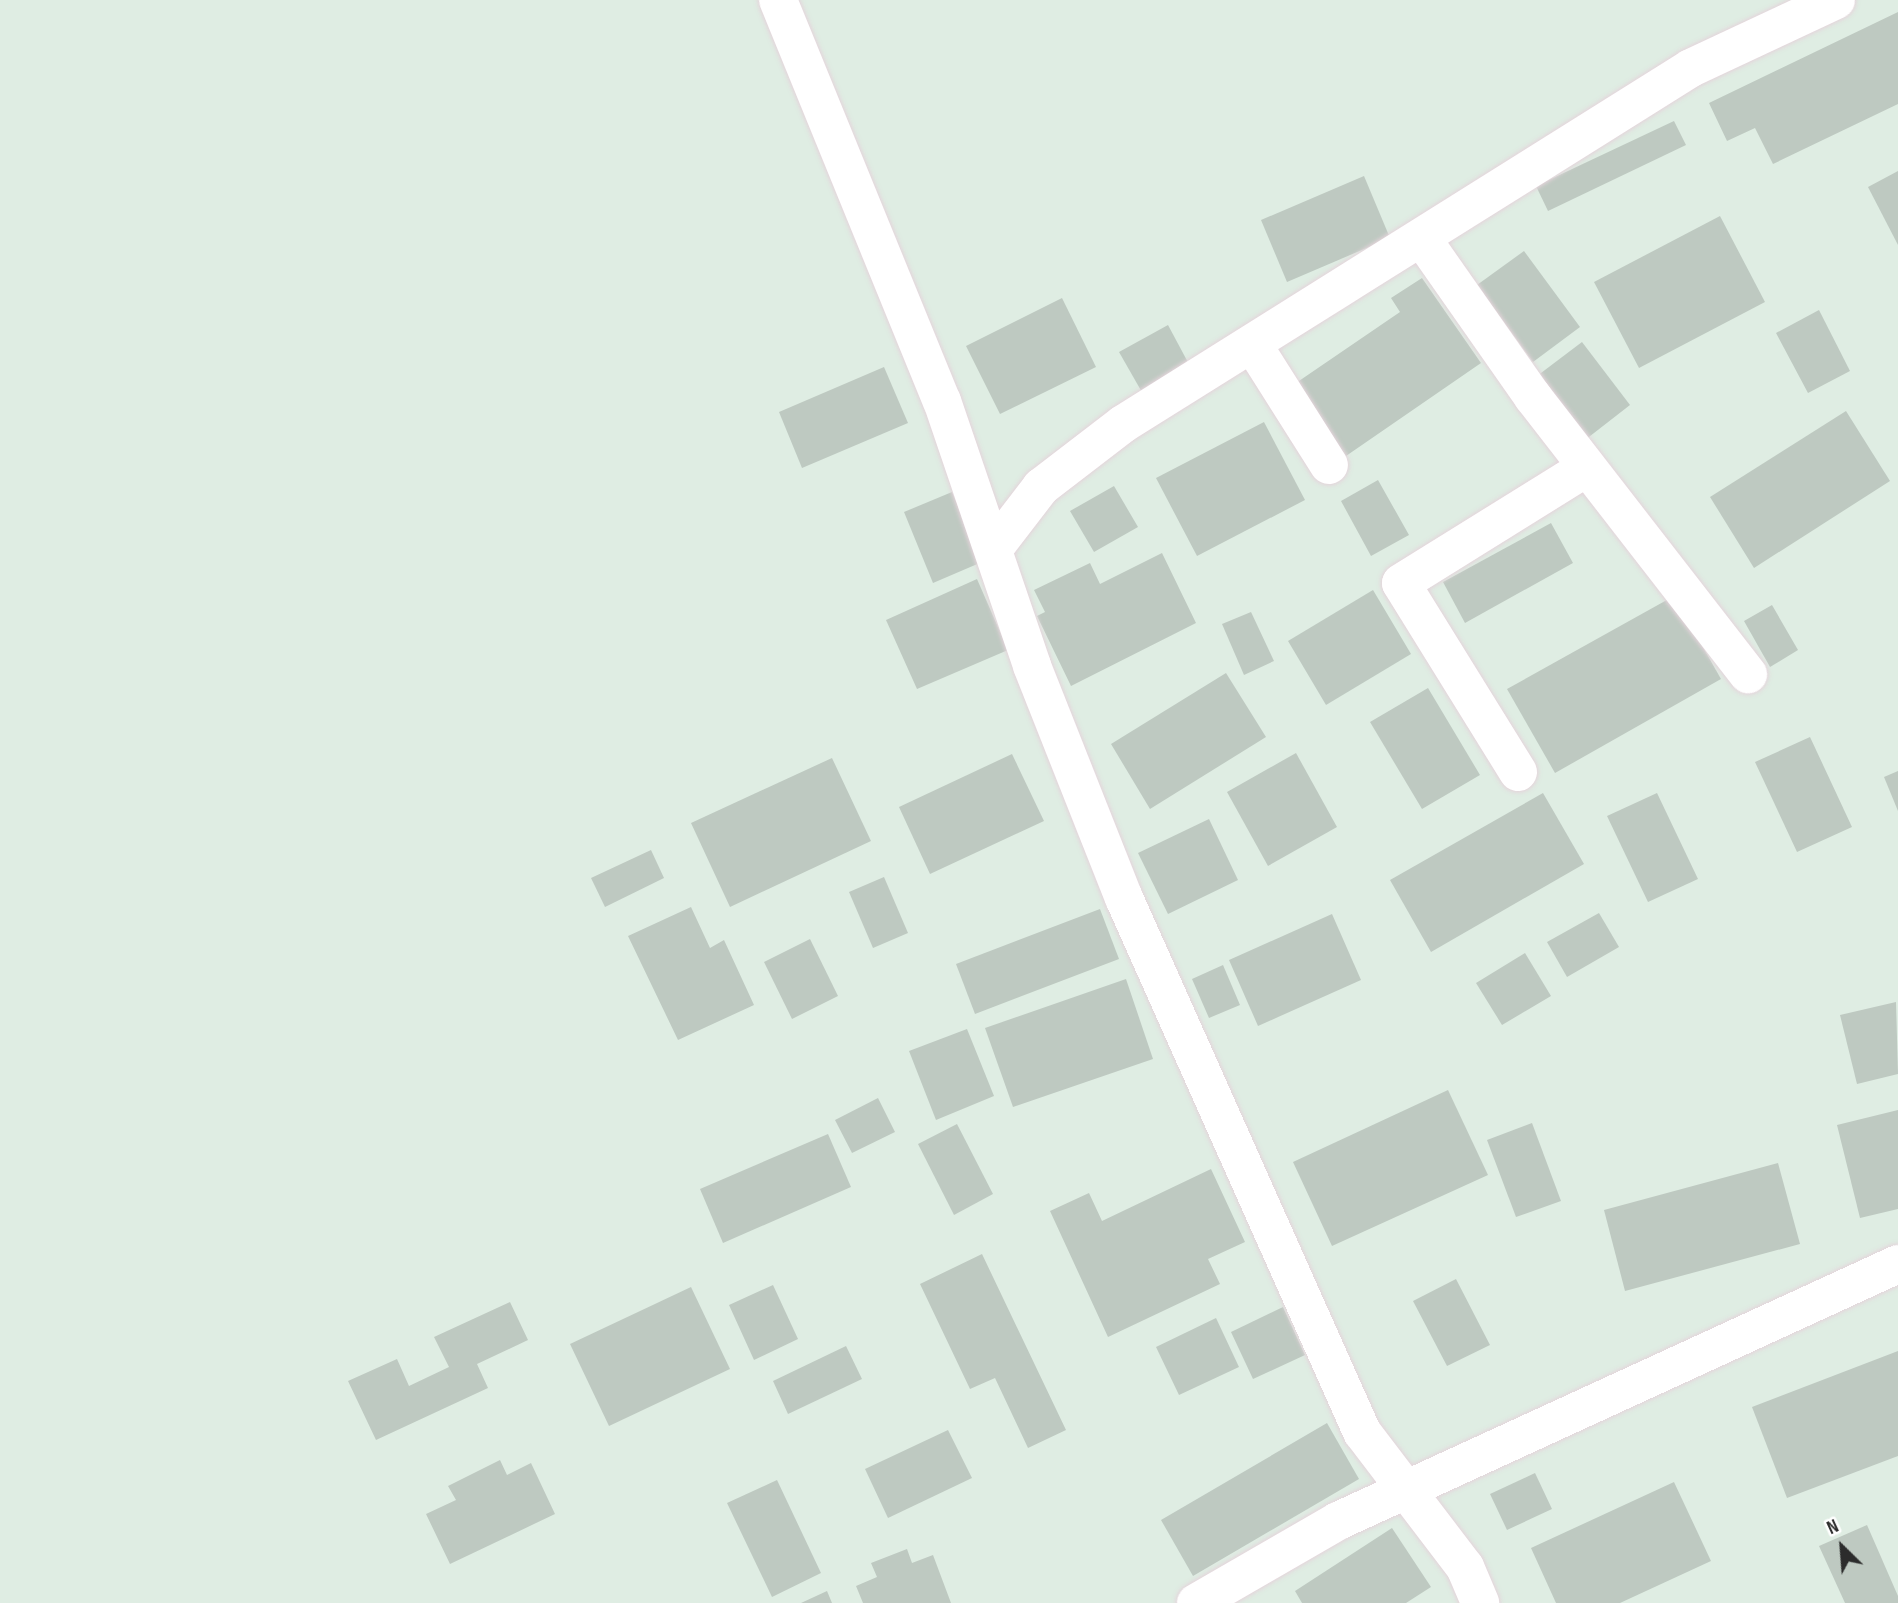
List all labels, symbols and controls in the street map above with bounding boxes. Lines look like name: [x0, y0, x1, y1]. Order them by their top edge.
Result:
north arrow: [1807, 1512, 1877, 1582]
text: N: [1823, 1515, 1842, 1540]

